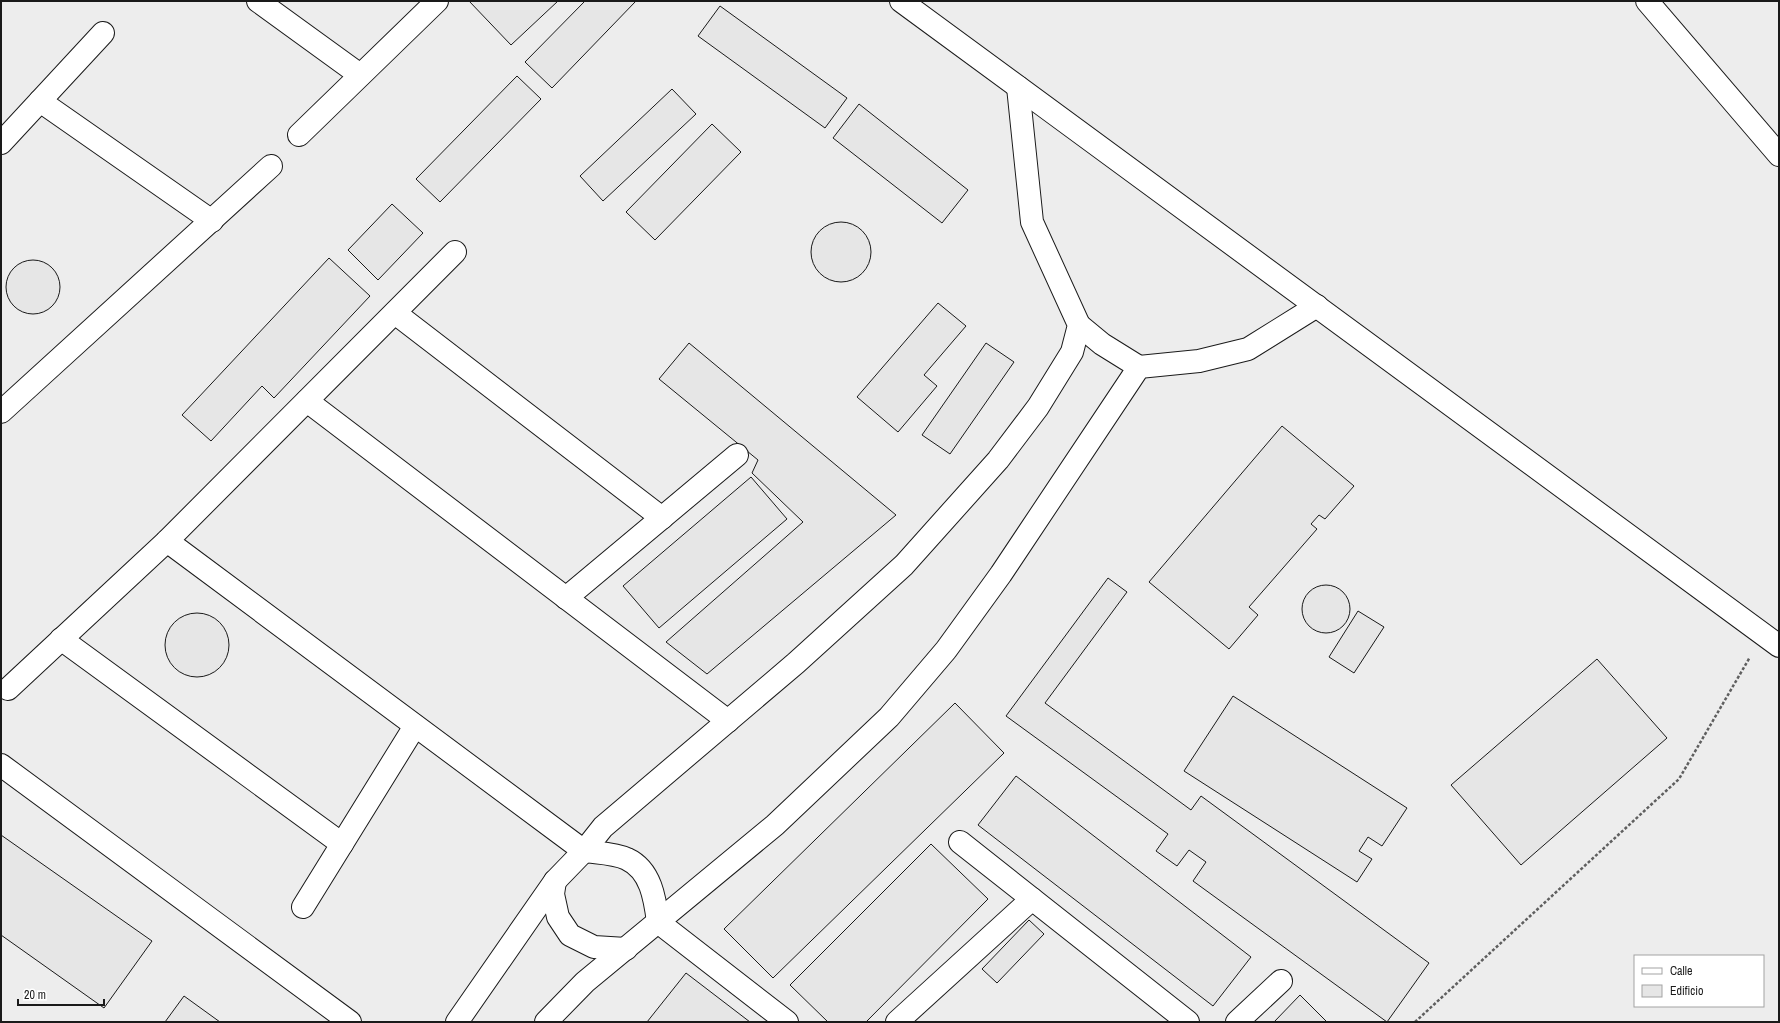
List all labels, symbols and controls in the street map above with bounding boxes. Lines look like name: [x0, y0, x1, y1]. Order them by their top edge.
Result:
legend: [1634, 955, 1764, 1007]
text: Calle: [1670, 963, 1692, 979]
scale bar: [18, 981, 104, 1007]
text: Edificio: [1670, 983, 1703, 999]
text: 20 m: [24, 987, 46, 1003]

